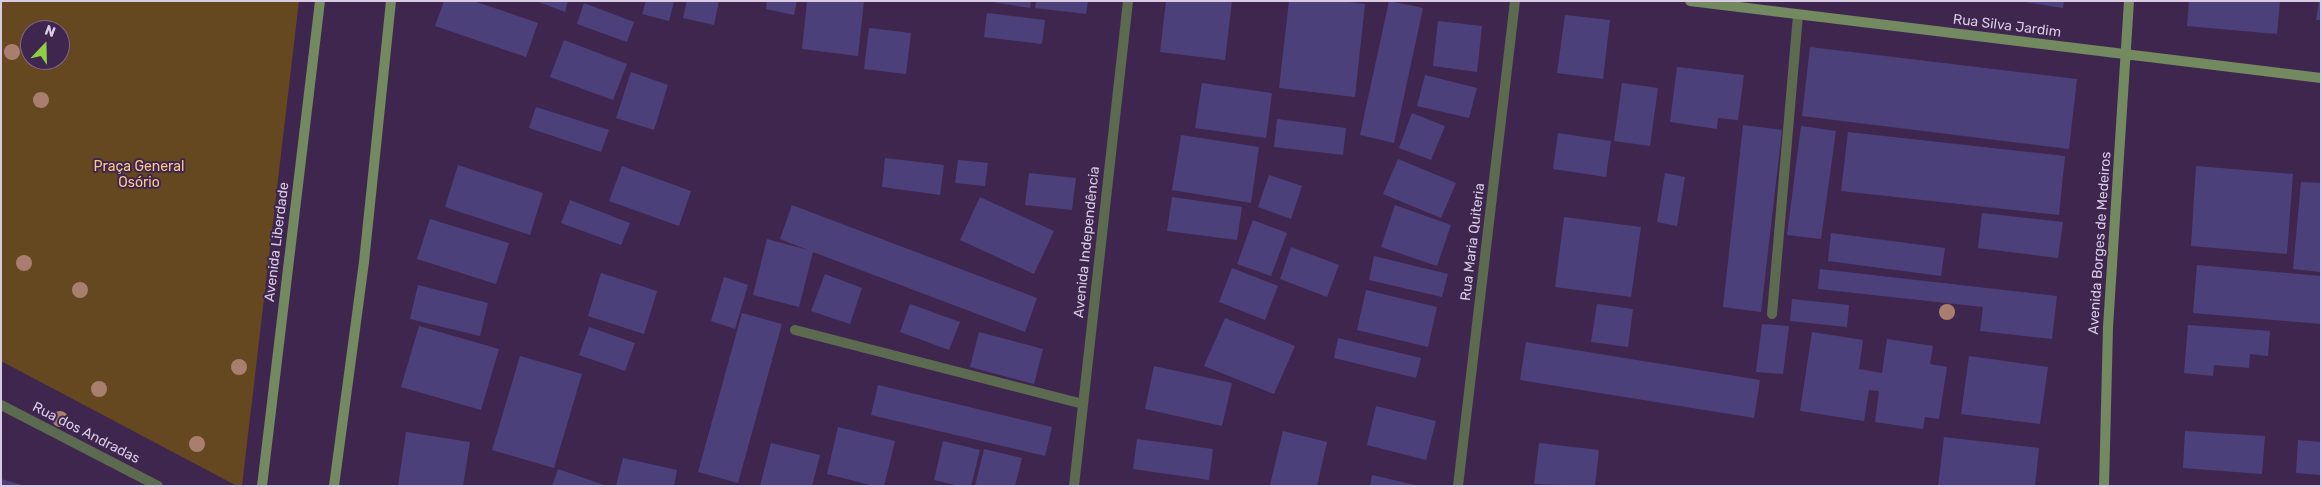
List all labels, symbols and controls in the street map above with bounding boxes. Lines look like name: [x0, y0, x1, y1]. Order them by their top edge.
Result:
street label: Rua Silva Jardim: [1952, 11, 2062, 41]
north arrow: [20, 20, 70, 70]
text: N: [42, 22, 58, 41]
street label: Avenida Borges de Medeiros: [2085, 151, 2115, 335]
park label: Praça General Osório: [94, 159, 184, 192]
street label: Avenida Independência: [1071, 165, 1103, 319]
street label: Avenida Liberdade: [261, 181, 293, 303]
street label: Rua Maria Quiteria: [1457, 182, 1489, 302]
street label: Rua dos Andradas: [30, 399, 142, 467]

